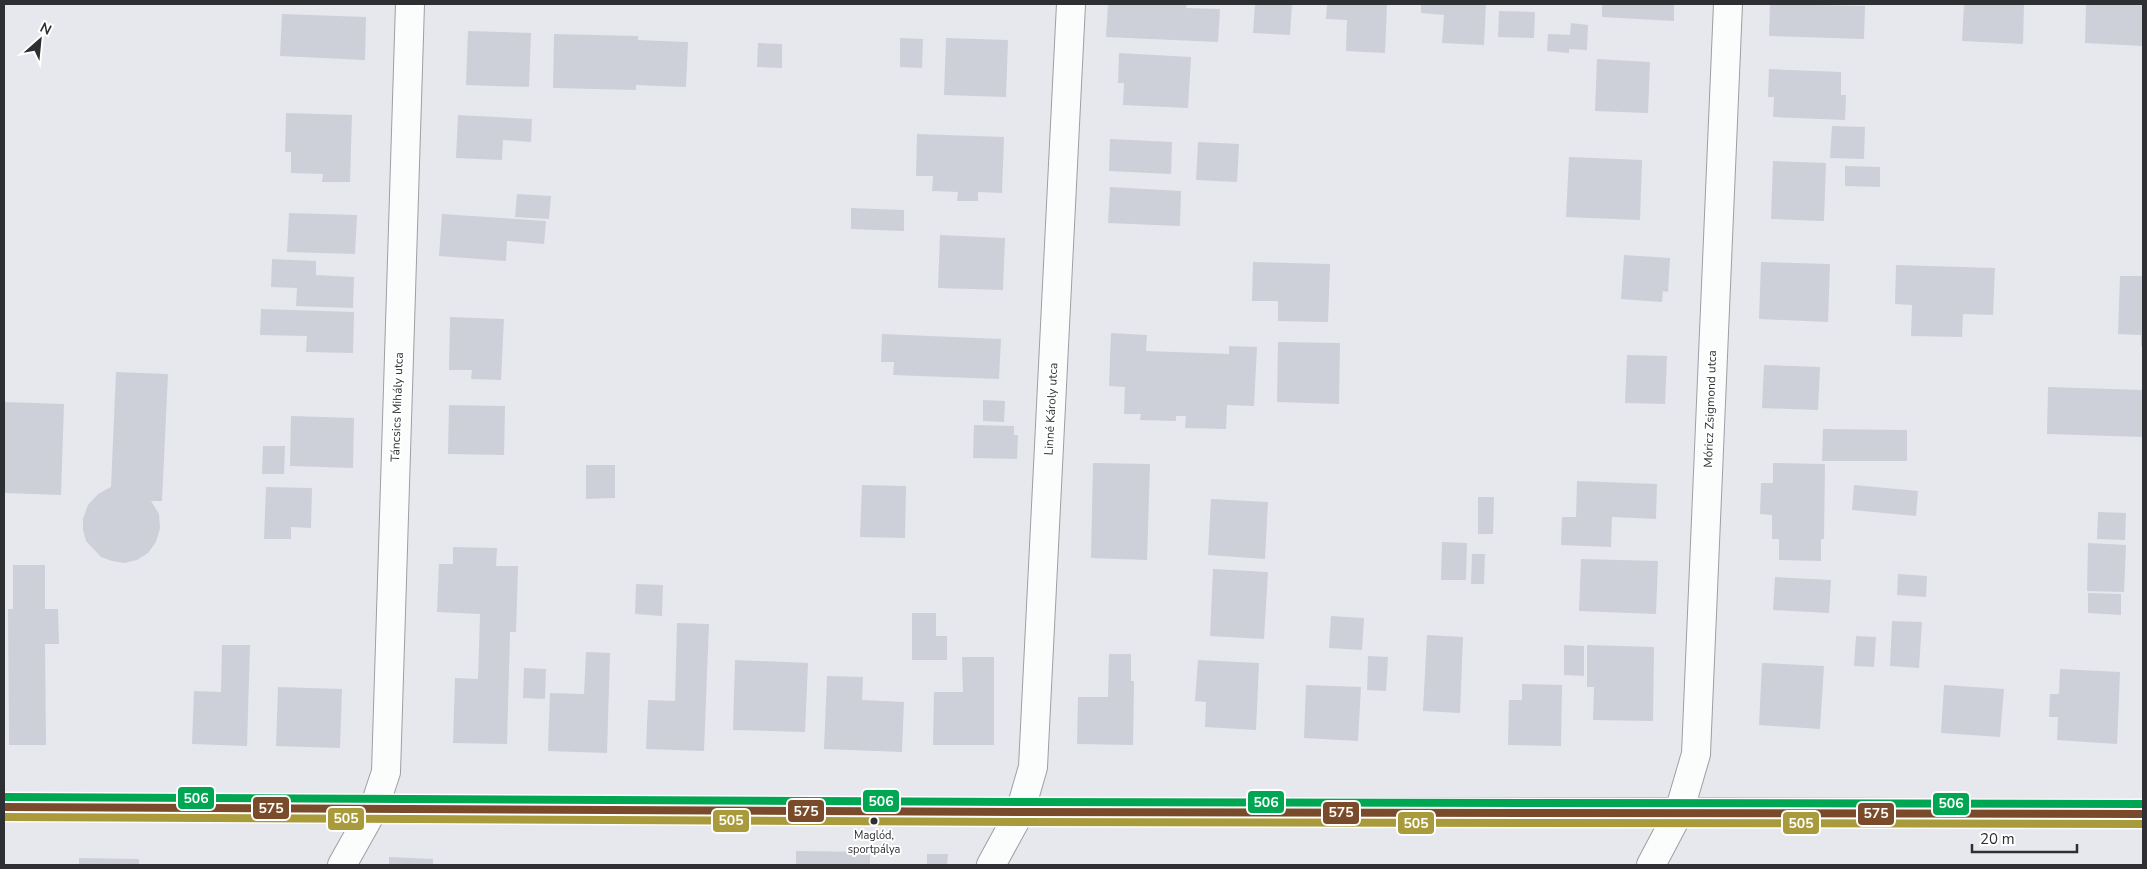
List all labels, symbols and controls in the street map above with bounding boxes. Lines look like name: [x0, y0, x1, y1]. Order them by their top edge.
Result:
north arrow: [15, 15, 65, 65]
text: N: [37, 18, 55, 40]
street label: Móricz Zsigmond utca: [1700, 350, 1720, 468]
street label: Táncsics Mihály utca: [387, 352, 407, 462]
street label: Linné Károly utca: [1041, 362, 1061, 456]
line badge: 506: [177, 786, 215, 810]
text: 506: [183, 789, 209, 808]
line badge: 506: [862, 789, 900, 813]
line badge: 506: [1247, 790, 1285, 814]
text: 506: [868, 792, 894, 811]
line badge: 506: [1932, 792, 1970, 816]
text: 506: [1253, 793, 1279, 812]
text: 506: [1938, 794, 1964, 813]
line badge: 575: [252, 796, 290, 820]
text: 575: [258, 799, 284, 818]
line badge: 575: [787, 799, 825, 823]
line badge: 575: [1322, 801, 1360, 825]
text: 575: [793, 802, 819, 821]
line badge: 575: [1857, 802, 1895, 826]
text: 575: [1328, 803, 1354, 822]
text: 575: [1863, 804, 1889, 823]
line badge: 505: [327, 807, 365, 831]
text: 505: [333, 809, 359, 828]
line badge: 505: [712, 809, 750, 833]
text: 505: [718, 811, 744, 830]
line badge: 505: [1397, 811, 1435, 835]
line badge: 505: [1782, 811, 1820, 835]
text: 505: [1403, 814, 1429, 833]
text: 505: [1788, 814, 1814, 833]
marker: Maglód, sportpálya: [869, 816, 879, 826]
scale bar: [1972, 822, 2077, 854]
place label: Maglód, sportpálya: [848, 828, 900, 857]
text: 20 m: [1980, 829, 2015, 849]

